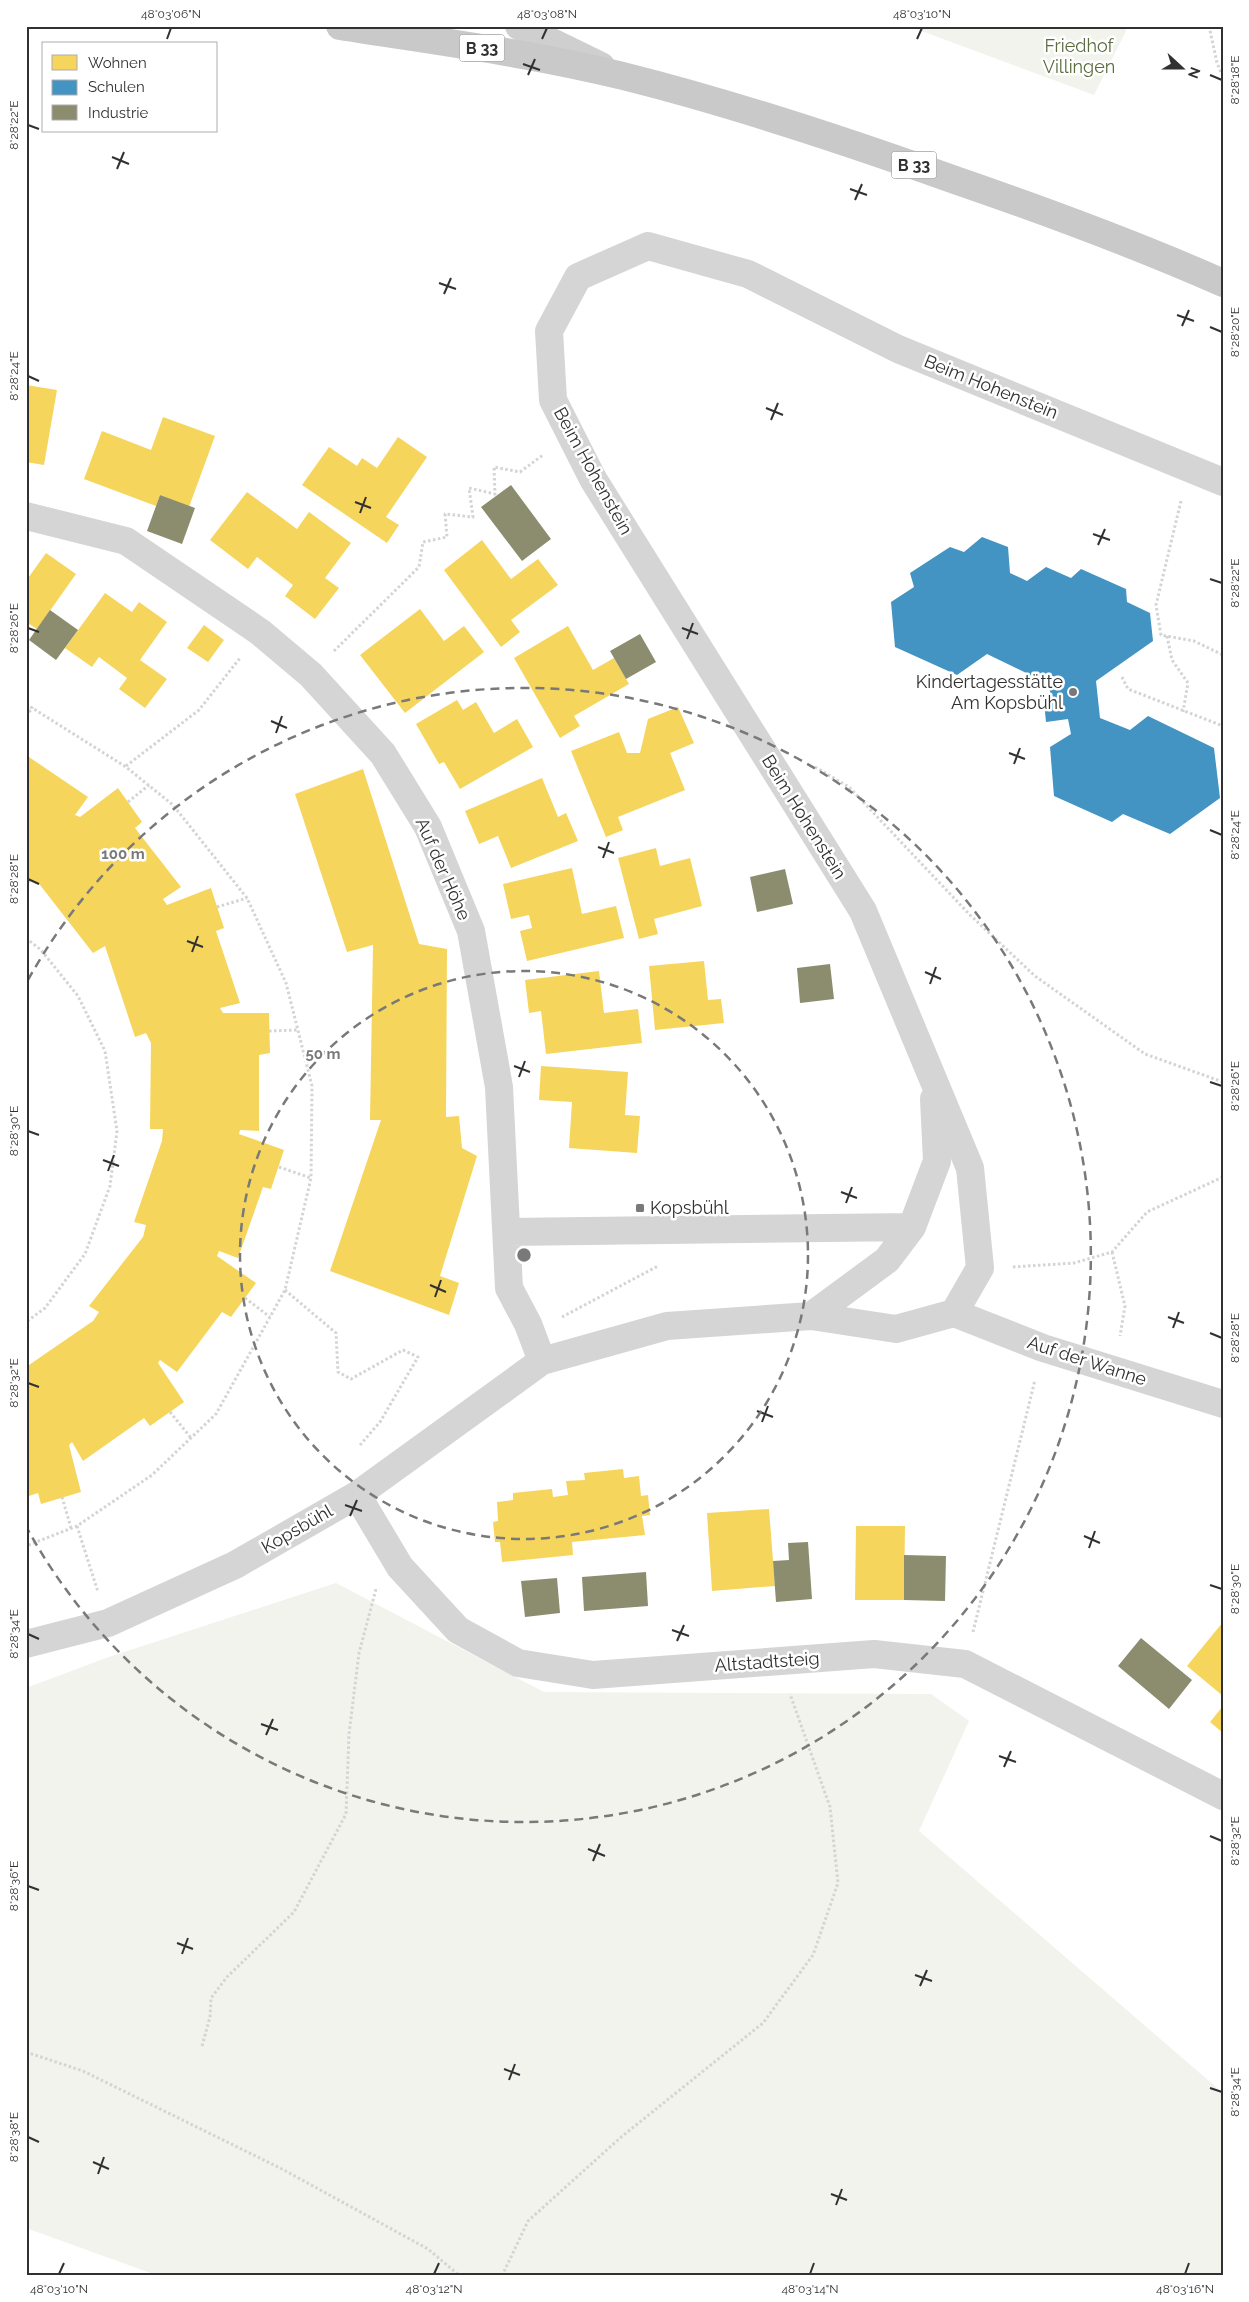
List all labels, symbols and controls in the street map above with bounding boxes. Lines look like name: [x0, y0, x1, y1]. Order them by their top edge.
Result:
text: 48°03'06"N: [141, 7, 201, 21]
text: 48°03'08"N: [517, 7, 577, 21]
text: 48°03'10"N: [893, 7, 951, 21]
road number: B 33: [460, 34, 504, 62]
park label: Friedhof Villingen: [1043, 35, 1115, 77]
legend: [42, 42, 218, 132]
north arrow: [1156, 42, 1206, 92]
text: Wohnen: [88, 54, 147, 72]
text: 8°28'18"E: [1228, 55, 1242, 105]
text: N: [1185, 65, 1204, 81]
text: Schulen: [88, 78, 145, 96]
text: 8°28'22"E: [7, 100, 21, 150]
text: Industrie: [88, 104, 149, 122]
road number: B 33: [892, 152, 936, 178]
text: 8°28'20"E: [1228, 307, 1242, 357]
street label: Beim Hohenstein: [921, 350, 1061, 423]
text: 8°28'24"E: [7, 351, 21, 401]
street label: Beim Hohenstein: [550, 403, 637, 538]
text: 8°28'22"E: [1228, 558, 1242, 608]
text: 8°28'26"E: [7, 603, 21, 653]
place label: Kindertagesstätte Am Kopsbühl: [916, 671, 1063, 713]
marker: Kindertagesstätte Am Kopsbühl: [1067, 686, 1079, 698]
street label: Beim Hohenstein: [758, 751, 851, 883]
text: 8°28'24"E: [1228, 810, 1242, 860]
street label: Auf der Höhe: [412, 814, 476, 924]
text: 100 m: [101, 845, 145, 863]
text: 8°28'28"E: [7, 854, 21, 904]
text: 50 m: [305, 1045, 341, 1063]
text: 8°28'26"E: [1228, 1061, 1242, 1111]
text: 8°28'30"E: [7, 1106, 21, 1156]
place label: Kopsbühl: [650, 1197, 729, 1218]
marker: Kopsbühl: [634, 1202, 646, 1214]
centre of rings: [515, 1246, 533, 1264]
text: 8°28'28"E: [1228, 1313, 1242, 1363]
street label: Auf der Wanne: [1025, 1331, 1150, 1390]
text: 8°28'32"E: [7, 1358, 21, 1408]
street label: Kopsbühl: [257, 1500, 336, 1557]
text: 8°28'30"E: [1228, 1564, 1242, 1614]
text: 8°28'34"E: [7, 1609, 21, 1659]
street label: Altstadtsteig: [714, 1647, 820, 1676]
text: 8°28'32"E: [1228, 1816, 1242, 1866]
text: 8°28'36"E: [7, 1861, 21, 1911]
text: 8°28'34"E: [1228, 2067, 1242, 2117]
text: 8°28'38"E: [7, 2112, 21, 2162]
text: 48°03'10"N: [30, 2282, 88, 2296]
text: 48°03'12"N: [406, 2282, 462, 2296]
text: 48°03'14"N: [781, 2282, 839, 2296]
text: 48°03'16"N: [1156, 2282, 1214, 2296]

